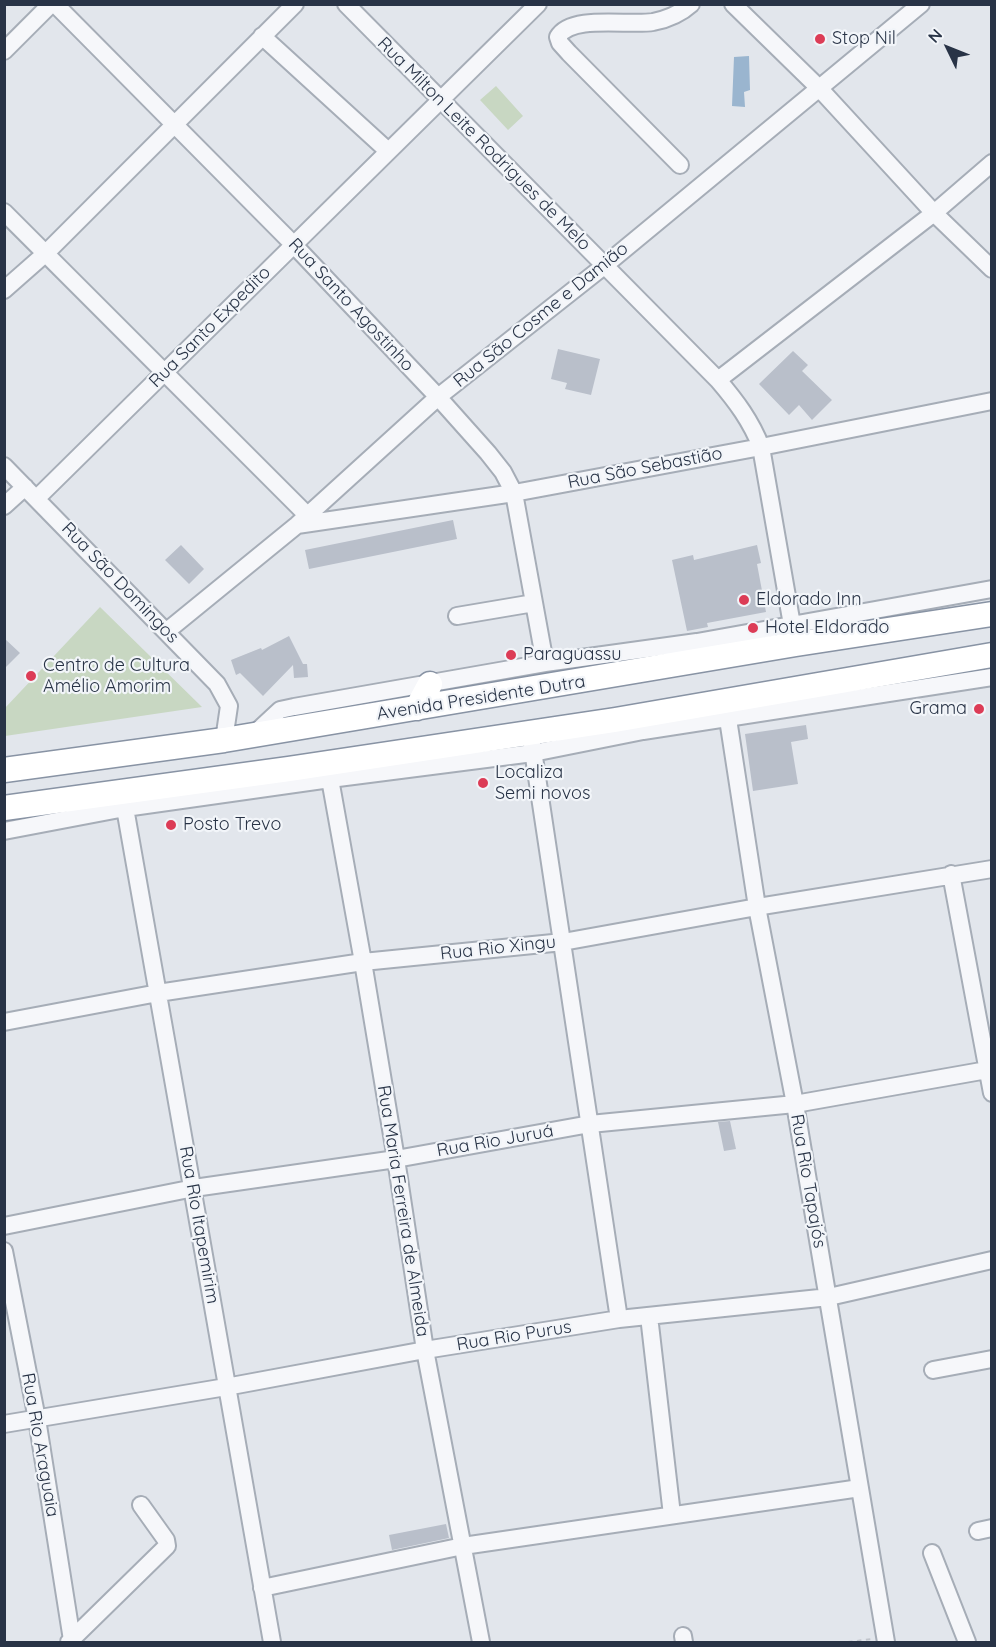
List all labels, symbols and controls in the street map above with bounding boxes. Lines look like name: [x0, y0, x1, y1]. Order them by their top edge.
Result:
north arrow: [918, 18, 978, 78]
text: N: [924, 25, 946, 47]
place label: Stop Nil: [832, 28, 896, 50]
marker: Stop Nil: [813, 32, 827, 46]
street label: Rua Milton Leite Rodrigues de Melo: [373, 33, 595, 255]
street label: Rua Santo Agostinho: [284, 234, 418, 376]
street label: Rua São Cosme e Damião: [449, 238, 633, 392]
street label: Rua Santo Expedito: [145, 262, 275, 392]
street label: Rua São Sebastião: [566, 442, 724, 494]
street label: Rua São Domingos: [57, 518, 183, 648]
place label: Eldorado Inn: [756, 589, 862, 611]
marker: Eldorado Inn: [737, 593, 751, 607]
place label: Hotel Eldorado: [765, 617, 889, 639]
marker: Hotel Eldorado: [746, 621, 760, 635]
place label: Paraguassu: [523, 644, 622, 666]
marker: Paraguassu: [504, 648, 518, 662]
place label: Centro de Cultura Amélio Amorim: [43, 655, 190, 698]
marker: Centro de Cultura Amélio Amorim: [24, 669, 38, 683]
street label: Avenida Presidente Dutra: [375, 671, 587, 725]
place label: Grama: [910, 698, 967, 720]
marker: Grama: [972, 702, 986, 716]
place label: Localiza Semi novos: [495, 762, 590, 804]
marker: Localiza Semi novos: [476, 776, 490, 790]
place label: Posto Trevo: [183, 814, 281, 836]
marker: Posto Trevo: [164, 818, 178, 832]
street label: Rua Rio Xingu: [439, 931, 557, 965]
street label: Rua Maria Ferreira de Almeida: [372, 1084, 434, 1338]
street label: Rua Rio Tapajós: [786, 1112, 830, 1250]
street label: Rua Rio Juruá: [435, 1120, 555, 1162]
street label: Rua Rio Itapemirim: [174, 1144, 224, 1306]
street label: Rua Rio Purus: [455, 1316, 573, 1356]
street label: Rua Rio Araguaia: [17, 1371, 63, 1519]

